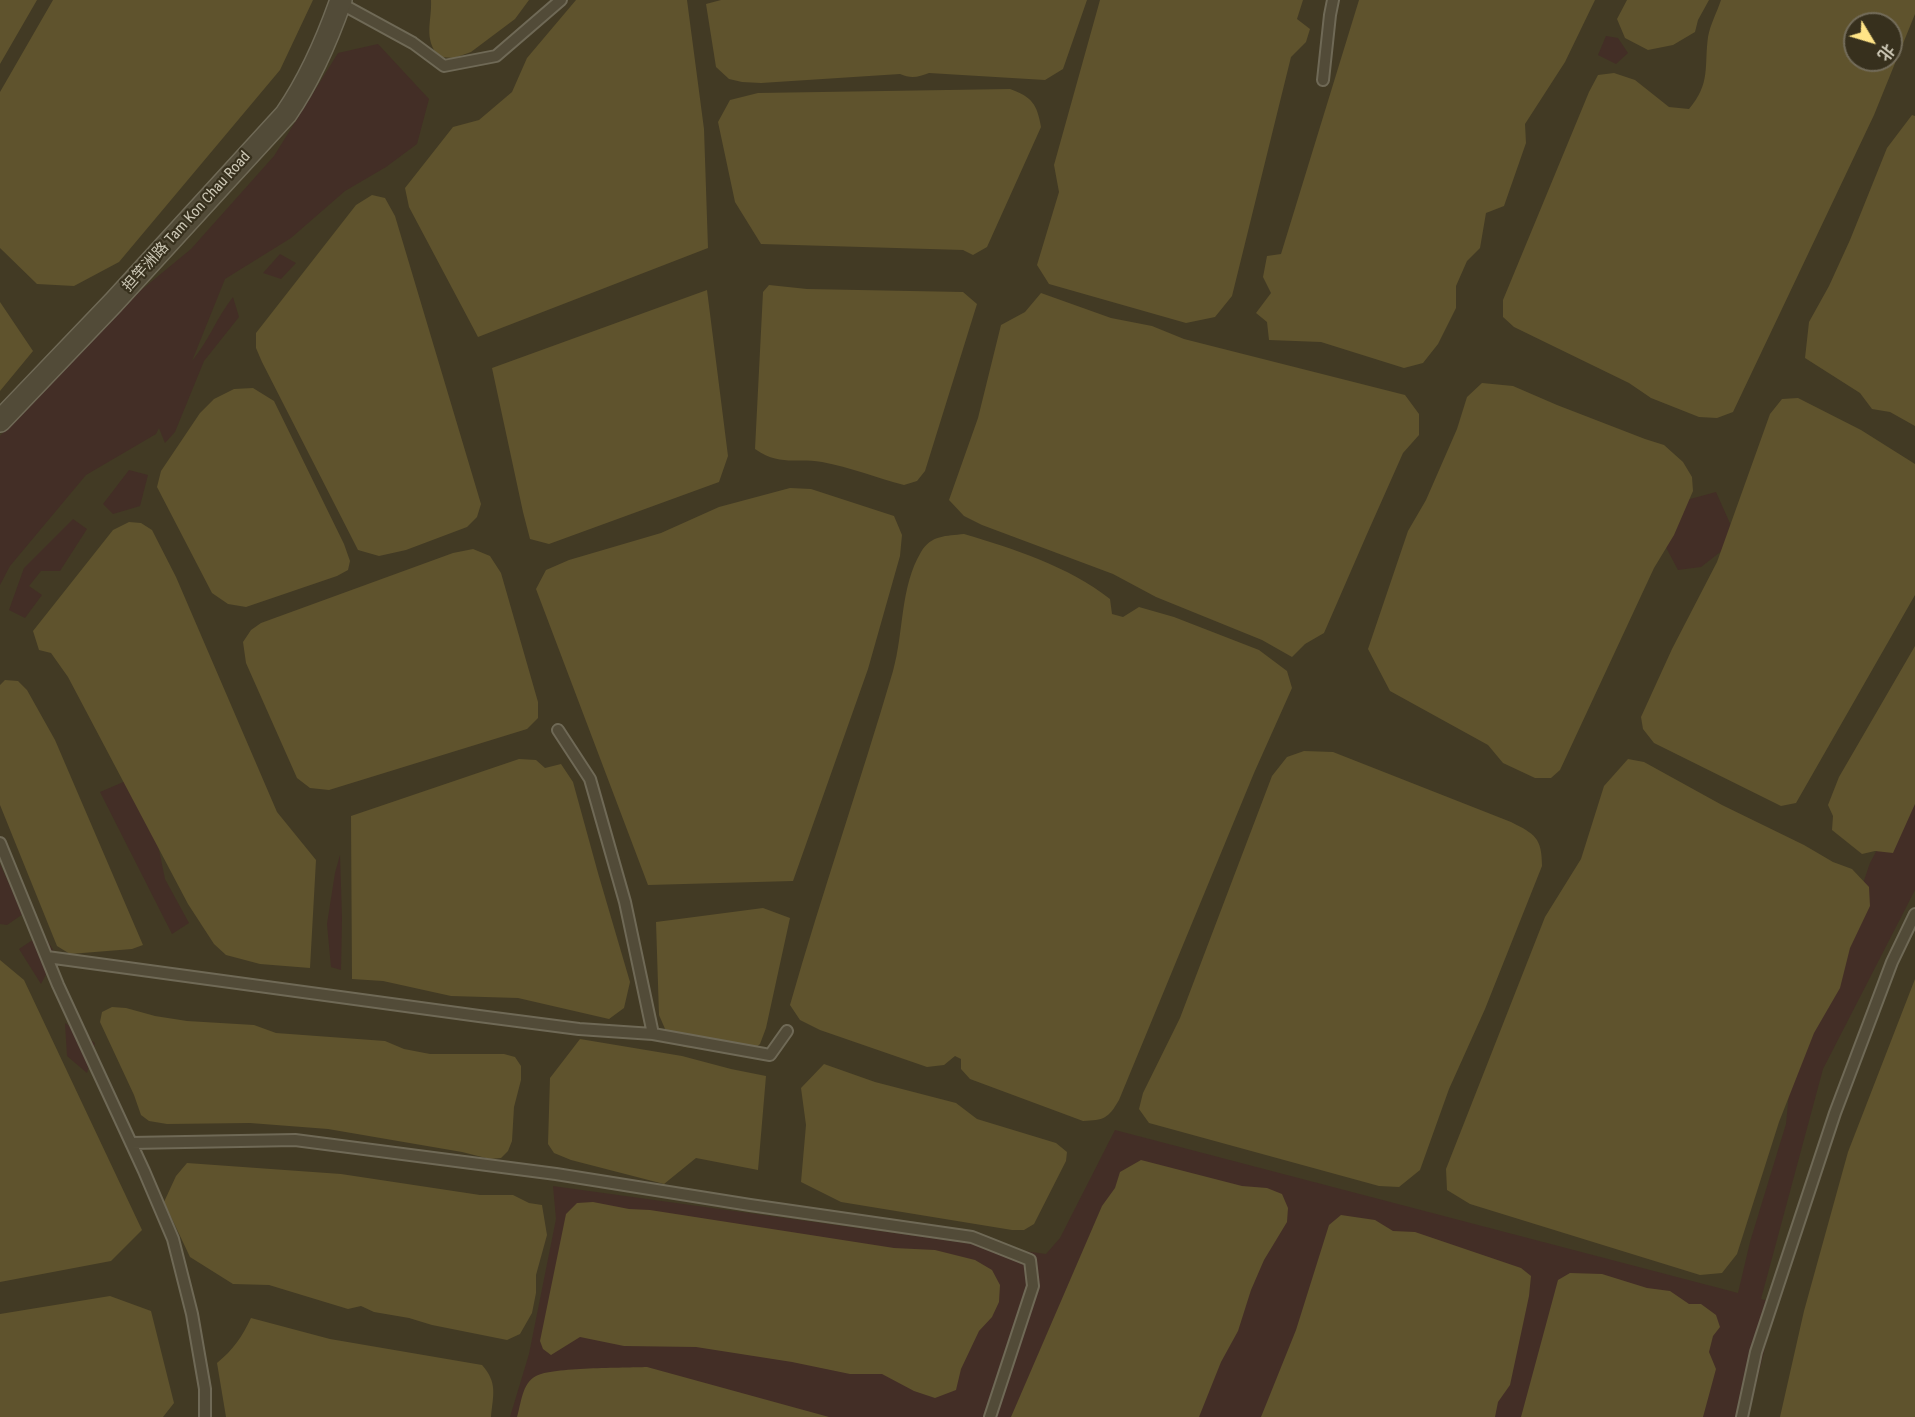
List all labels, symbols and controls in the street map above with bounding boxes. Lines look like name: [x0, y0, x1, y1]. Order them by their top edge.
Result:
north arrow: [1843, 12, 1903, 72]
text: 北: [1874, 40, 1898, 64]
street label: 担竿洲路 Tam Kon Chau Road: [119, 148, 255, 296]

